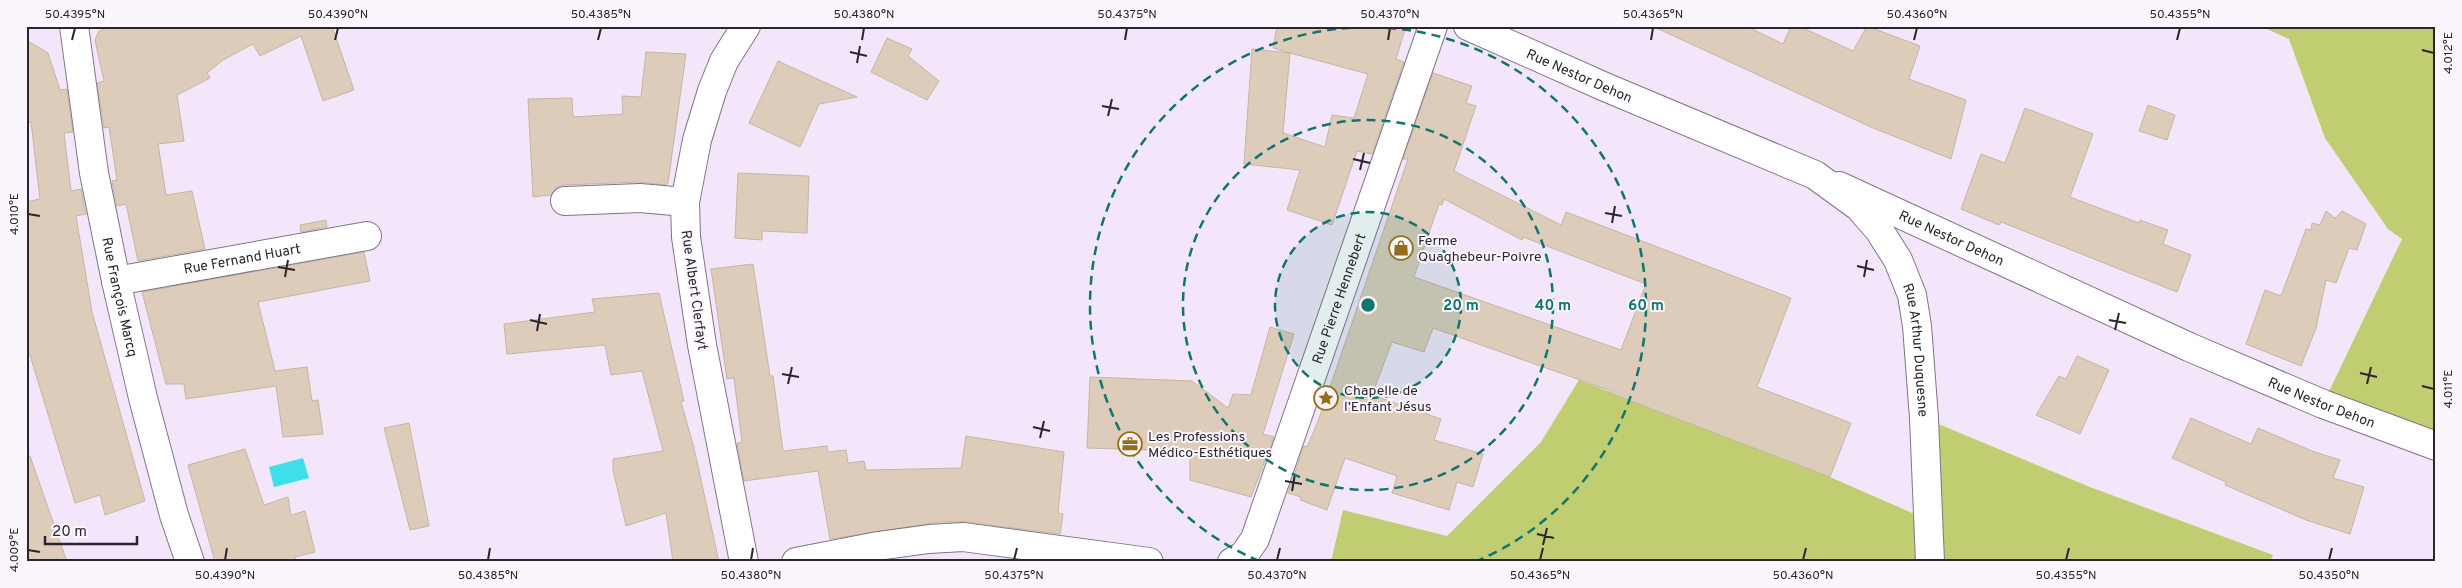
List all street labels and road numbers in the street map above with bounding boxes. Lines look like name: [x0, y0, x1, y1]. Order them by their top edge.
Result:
street label: Rue Nestor Dehon: [1523, 46, 1634, 107]
street label: Rue Nestor Dehon: [1896, 208, 2006, 271]
street label: Rue Albert Clerfayt: [677, 229, 710, 351]
street label: Rue Pierre Hennebert: [1309, 231, 1370, 366]
street label: Rue François Marcq: [97, 236, 140, 359]
street label: Rue Fernand Huart: [182, 241, 302, 279]
street label: Rue Arthur Duquesne: [1898, 281, 1931, 418]
street label: Rue Nestor Dehon: [2265, 375, 2377, 433]

